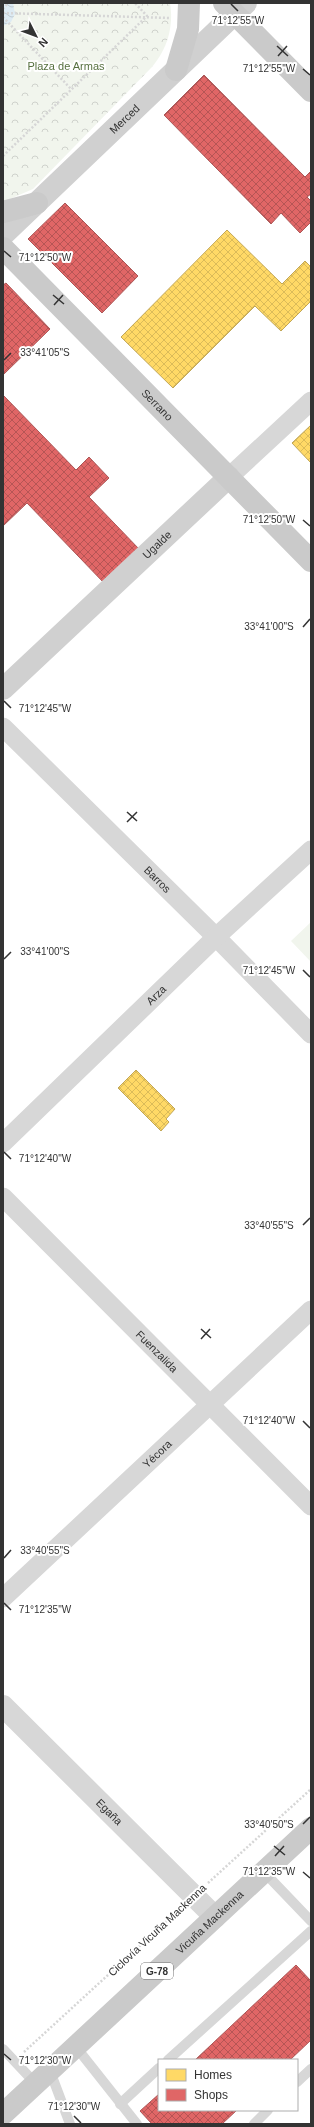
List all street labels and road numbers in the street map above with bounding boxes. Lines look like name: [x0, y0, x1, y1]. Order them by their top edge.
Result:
street label: Merced: [107, 102, 142, 136]
street label: Serrano: [139, 387, 175, 423]
street label: Ugalde: [140, 528, 174, 561]
street label: Barros: [142, 864, 174, 895]
street label: Arza: [144, 982, 169, 1007]
street label: Fuenzalida: [134, 1328, 181, 1375]
street label: Yécora: [140, 1437, 175, 1470]
street label: Egaña: [94, 1796, 125, 1828]
street label: Ciclovía Vicuña Mackenna: [106, 1881, 209, 1979]
street label: Vicuña Mackenna: [174, 1887, 246, 1956]
road number: G-78: [141, 1963, 173, 1979]

